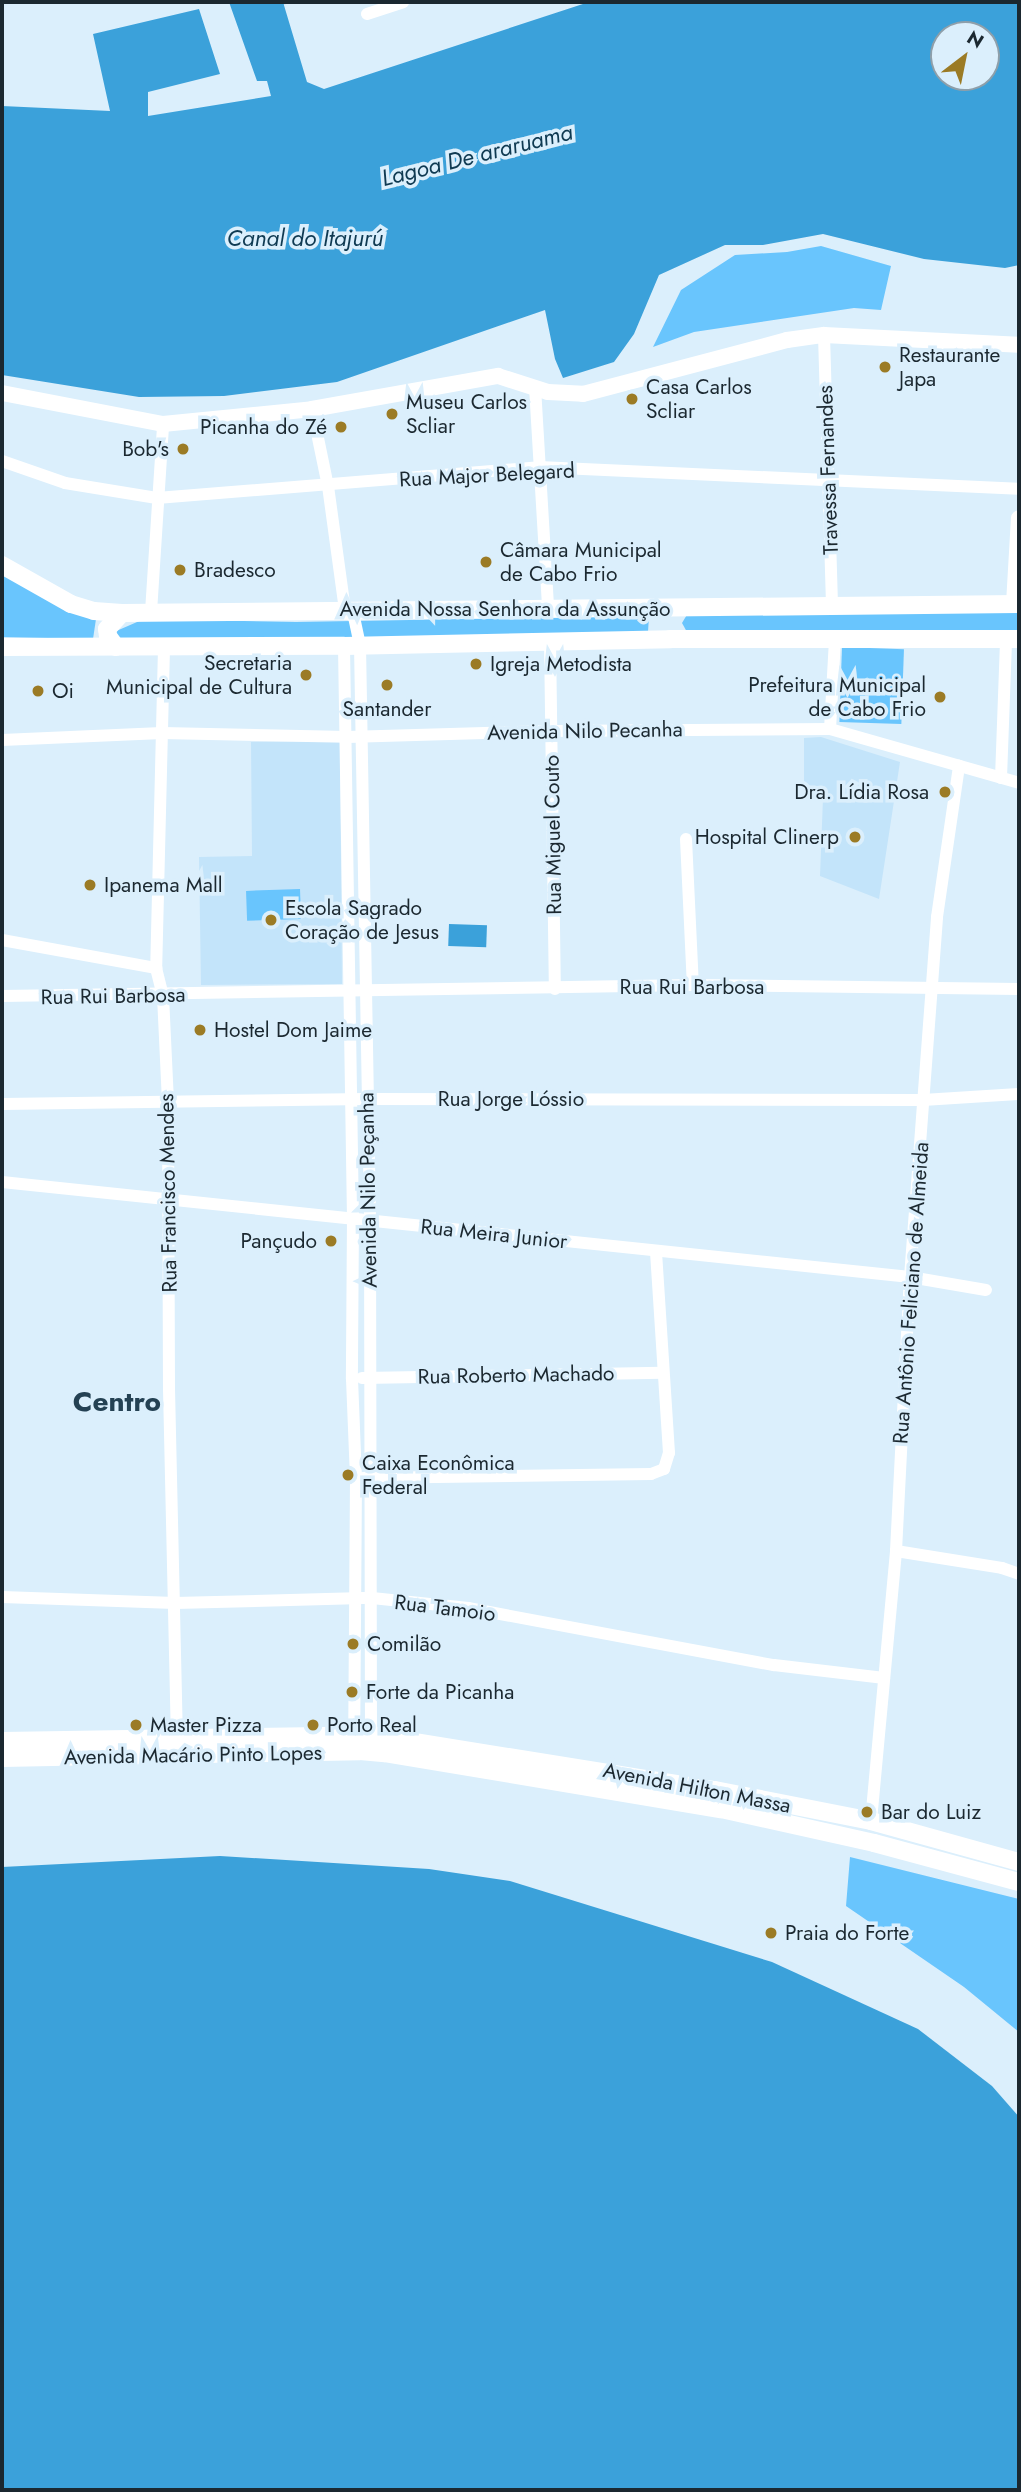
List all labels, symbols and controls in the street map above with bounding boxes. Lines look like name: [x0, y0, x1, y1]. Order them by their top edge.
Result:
north arrow: [930, 21, 1000, 91]
text: N: [962, 24, 989, 55]
water label: Lagoa De araruama: [378, 118, 576, 192]
water label: Canal do Itajurú: [227, 224, 383, 252]
place label: Restaurante Japa: [899, 342, 1000, 392]
marker: Restaurante Japa: [877, 359, 893, 375]
place label: Casa Carlos Scliar: [646, 374, 752, 424]
street label: Travessa Fernandes: [812, 385, 844, 555]
place label: Museu Carlos Scliar: [406, 389, 527, 439]
marker: Casa Carlos Scliar: [624, 391, 640, 407]
marker: Museu Carlos Scliar: [384, 406, 400, 422]
place label: Picanha do Zé: [200, 414, 327, 440]
marker: Picanha do Zé: [333, 419, 349, 435]
place label: Bob's: [122, 436, 169, 462]
marker: Bob's: [175, 441, 191, 457]
street label: Rua Major Belegard: [398, 458, 576, 492]
place label: Câmara Municipal de Cabo Frio: [500, 537, 662, 587]
marker: Câmara Municipal de Cabo Frio: [478, 554, 494, 570]
place label: Bradesco: [194, 557, 276, 583]
marker: Bradesco: [172, 562, 188, 578]
street label: Avenida Nossa Senhora da Assunção: [340, 596, 670, 622]
place label: Secretaria Municipal de Cultura: [106, 650, 292, 700]
place label: Igreja Metodista: [490, 651, 632, 677]
marker: Igreja Metodista: [468, 656, 484, 672]
marker: Secretaria Municipal de Cultura: [298, 667, 314, 683]
place label: Prefeitura Municipal de Cabo Frio: [748, 672, 926, 722]
marker: Santander: [379, 677, 395, 693]
place label: Oi: [52, 678, 74, 704]
marker: Oi: [30, 683, 46, 699]
marker: Prefeitura Municipal de Cabo Frio: [932, 689, 948, 705]
place label: Santander: [343, 696, 431, 722]
street label: Avenida Nilo Pecanha: [487, 717, 683, 745]
street label: Rua Miguel Couto: [539, 755, 567, 915]
place label: Dra. Lídia Rosa: [794, 779, 929, 805]
marker: Dra. Lídia Rosa: [935, 782, 955, 802]
place label: Hospital Clinerp: [695, 824, 839, 850]
marker: Hospital Clinerp: [845, 827, 865, 847]
place label: Ipanema Mall: [104, 872, 223, 898]
marker: Ipanema Mall: [82, 877, 98, 893]
place label: Escola Sagrado Coração de Jesus: [285, 895, 439, 945]
marker: Escola Sagrado Coração de Jesus: [263, 912, 279, 928]
street label: Rua Rui Barbosa: [620, 974, 764, 1000]
street label: Rua Rui Barbosa: [40, 982, 186, 1010]
place label: Hostel Dom Jaime: [214, 1017, 372, 1043]
marker: Hostel Dom Jaime: [192, 1022, 208, 1038]
street label: Rua Jorge Lóssio: [438, 1086, 584, 1112]
street label: Avenida Nilo Peçanha: [354, 1092, 382, 1288]
street label: Rua Francisco Mendes: [154, 1093, 182, 1293]
street label: Rua Antônio Feliciano de Almeida: [888, 1141, 934, 1445]
street label: Rua Meira Junior: [419, 1214, 569, 1254]
place label: Pançudo: [240, 1228, 317, 1254]
marker: Pançudo: [323, 1233, 339, 1249]
street label: Rua Roberto Machado: [417, 1361, 615, 1389]
district label: Centro: [73, 1385, 161, 1419]
place label: Caixa Econômica Federal: [362, 1450, 515, 1500]
marker: Caixa Econômica Federal: [340, 1467, 356, 1483]
street label: Rua Tamoio: [393, 1589, 497, 1627]
place label: Comilão: [367, 1631, 441, 1657]
marker: Comilão: [345, 1636, 361, 1652]
place label: Forte da Picanha: [366, 1679, 514, 1705]
marker: Forte da Picanha: [344, 1684, 360, 1700]
place label: Master Pizza: [150, 1712, 262, 1738]
place label: Porto Real: [327, 1712, 417, 1738]
marker: Master Pizza: [128, 1717, 144, 1733]
marker: Porto Real: [305, 1717, 321, 1733]
street label: Avenida Macário Pinto Lopes: [64, 1740, 322, 1770]
street label: Avenida Hilton Massa: [601, 1757, 793, 1819]
place label: Bar do Luiz: [881, 1799, 981, 1825]
marker: Bar do Luiz: [859, 1804, 875, 1820]
place label: Praia do Forte: [785, 1920, 909, 1946]
marker: Praia do Forte: [763, 1925, 779, 1941]

